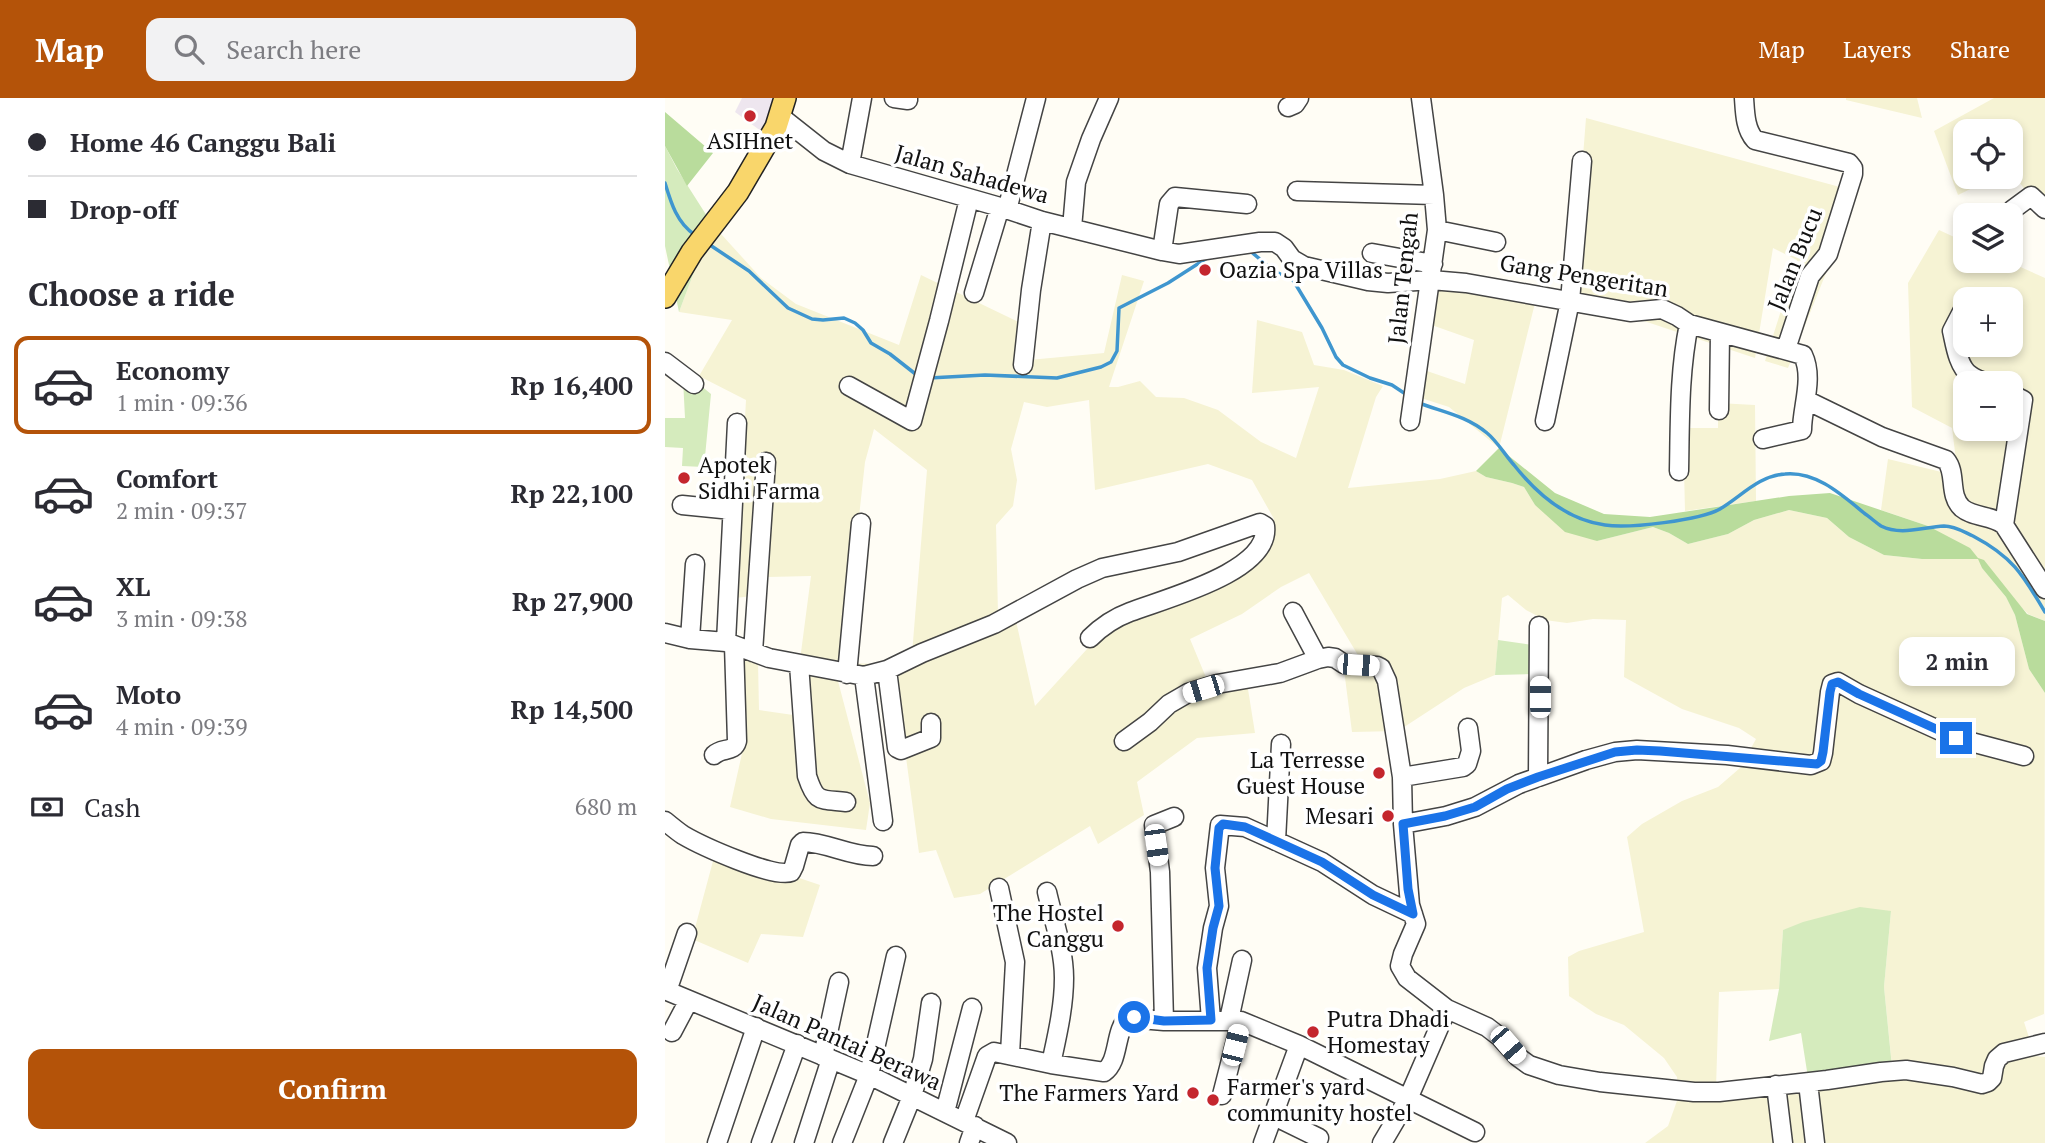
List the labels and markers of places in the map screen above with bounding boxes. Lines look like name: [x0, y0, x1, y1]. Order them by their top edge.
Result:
marker: ASIHnet: [742, 108, 758, 124]
place label: ASIHnet: [707, 125, 794, 156]
place label: Oazia Spa Villas: [1219, 254, 1383, 285]
marker: Oazia Spa Villas: [1197, 262, 1213, 278]
place label: Apotek Sidhi Farma: [698, 449, 821, 506]
marker: Apotek Sidhi Farma: [676, 470, 692, 486]
place label: La Terresse Guest House: [1236, 744, 1365, 801]
marker: La Terresse Guest House: [1371, 765, 1387, 781]
place label: Mesari: [1305, 800, 1374, 831]
marker: Mesari: [1380, 808, 1396, 824]
place label: The Hostel Canggu: [993, 897, 1104, 954]
marker: The Hostel Canggu: [1110, 918, 1126, 934]
place label: Putra Dhadi Homestay: [1327, 1003, 1450, 1060]
marker: Putra Dhadi Homestay: [1305, 1024, 1321, 1040]
place label: Farmer's yard community hostel: [1227, 1071, 1413, 1128]
place label: The Farmers Yard: [999, 1077, 1179, 1108]
marker: The Farmers Yard: [1185, 1085, 1201, 1101]
marker: Farmer's yard community hostel: [1205, 1092, 1221, 1108]

